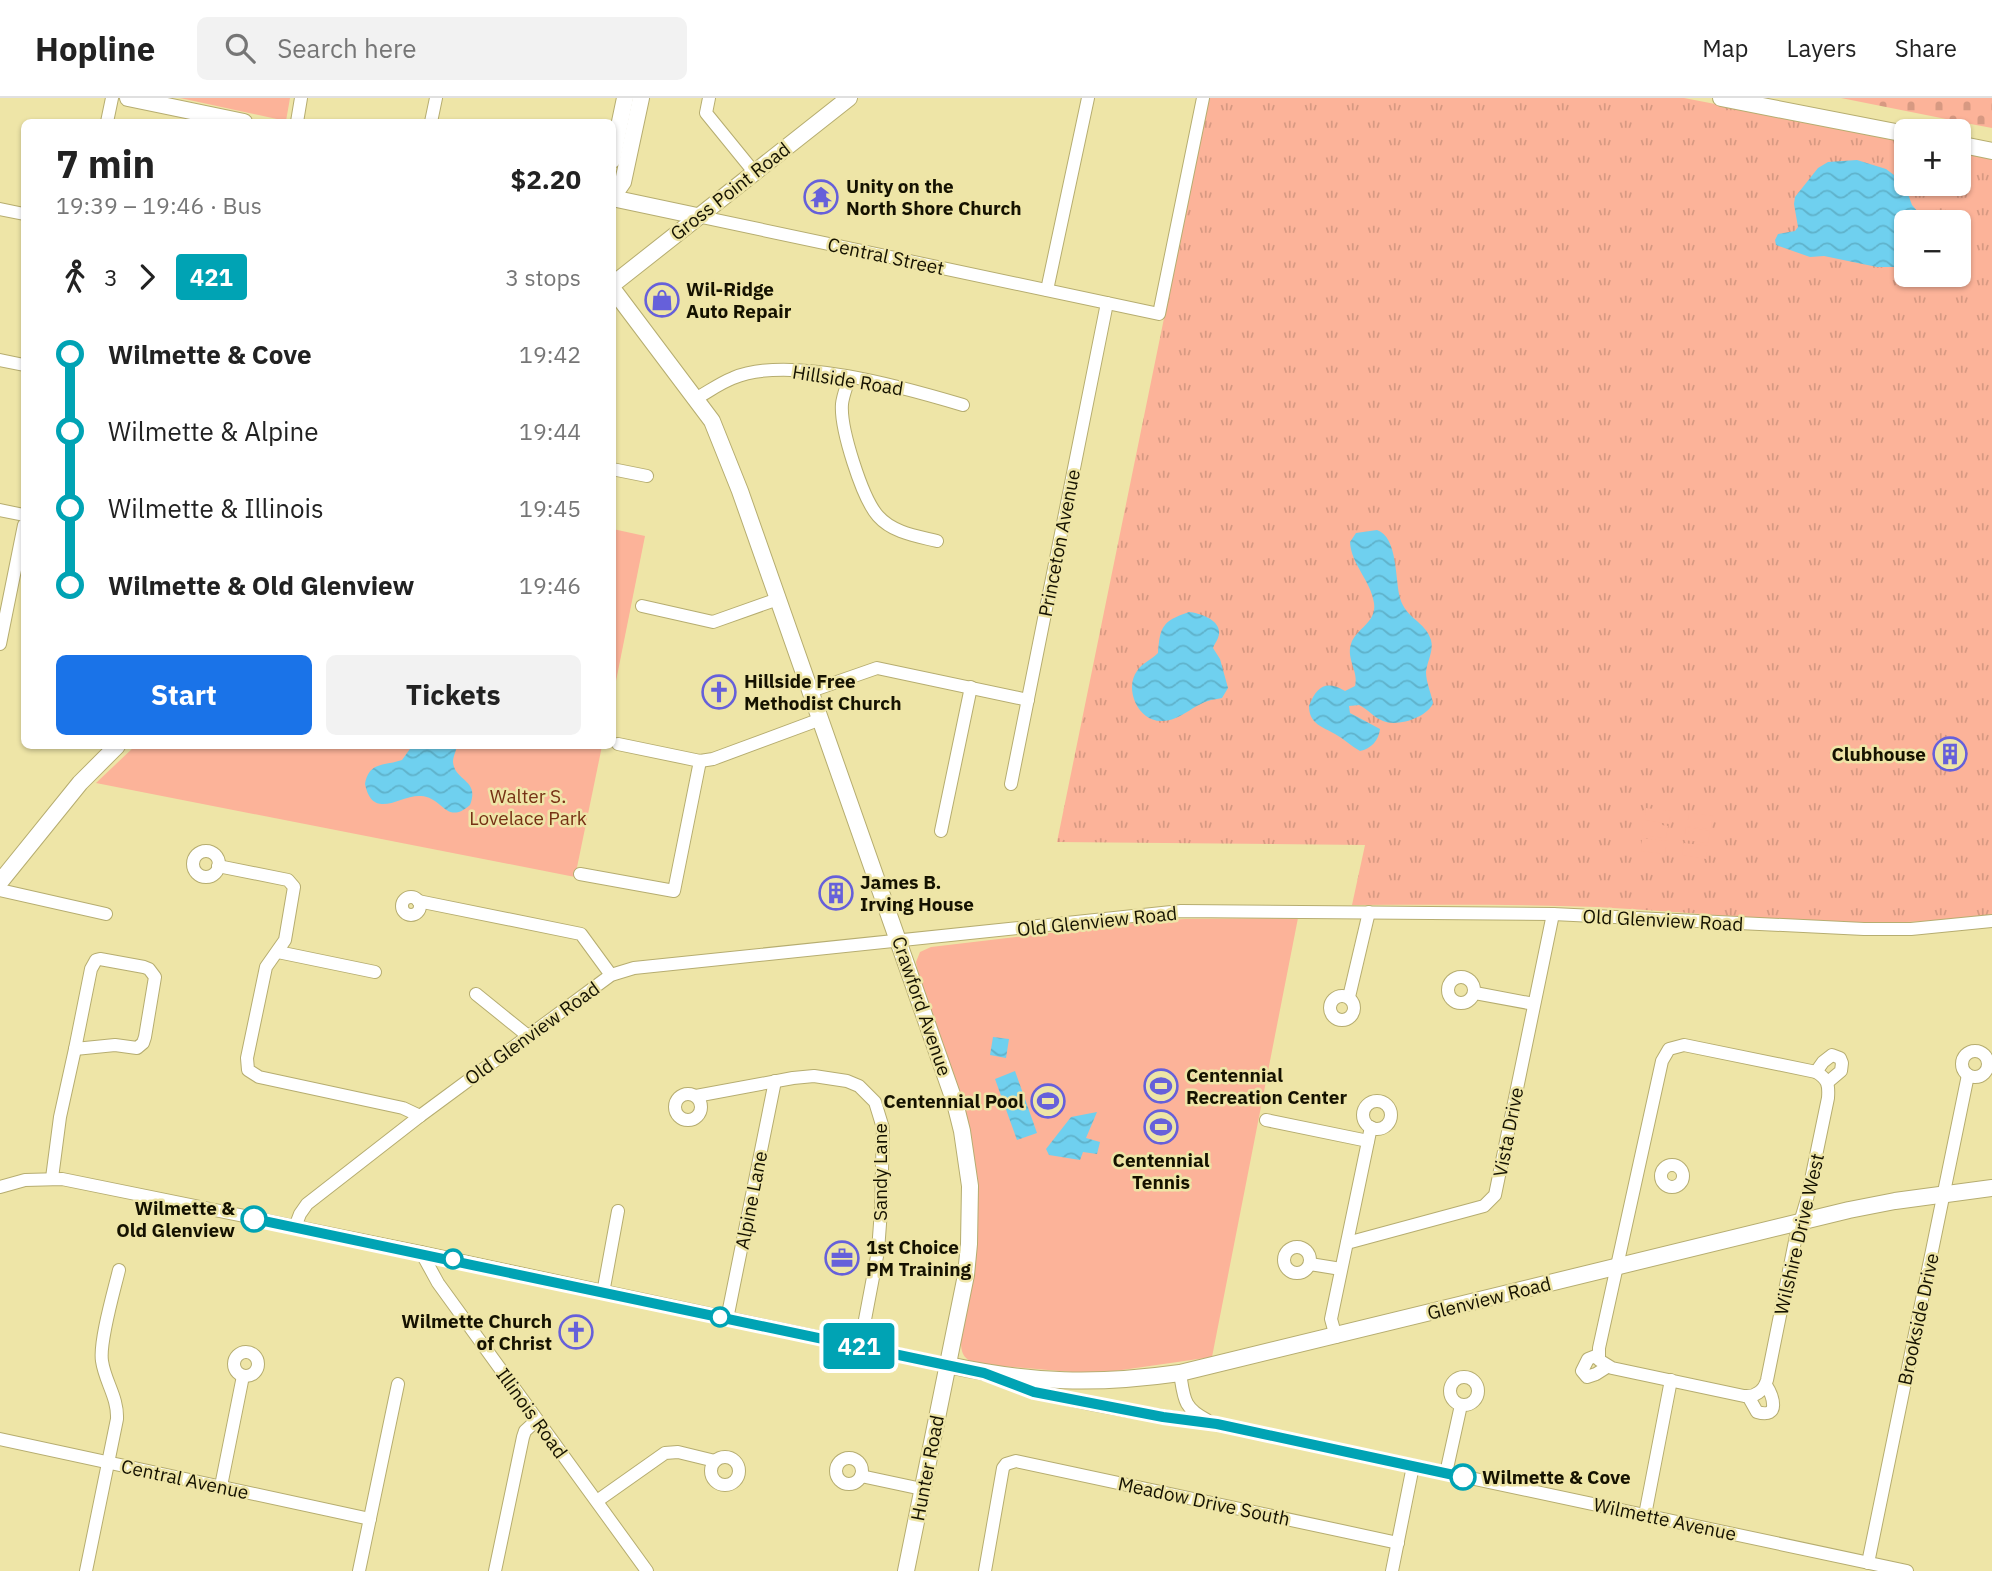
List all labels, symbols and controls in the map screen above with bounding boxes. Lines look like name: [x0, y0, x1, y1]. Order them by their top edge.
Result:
search box: [197, 17, 687, 80]
text: Hopline: [35, 27, 155, 70]
icon: search: [221, 29, 259, 67]
text: Search here: [277, 31, 417, 65]
text: Map: [1702, 32, 1749, 64]
text: Layers: [1787, 32, 1857, 64]
text: Share: [1895, 32, 1957, 64]
map controls: [1894, 119, 1971, 287]
button: +: [1894, 119, 1971, 196]
street label: Gross Point Road: [665, 137, 795, 245]
text: 7 min: [56, 139, 155, 188]
text: $2.20: [511, 162, 581, 196]
place label: Unity on the North Shore Church: [846, 174, 1022, 220]
temple icon: Unity on the North Shore Church: [802, 178, 840, 216]
text: 19:39 – 19:46 · Bus: [56, 190, 262, 220]
button: −: [1894, 210, 1971, 287]
street label: Central Street: [826, 232, 946, 280]
icon: walk: [56, 258, 94, 296]
icon: forward: [128, 258, 166, 296]
text: 421: [190, 261, 233, 293]
text: 3: [104, 262, 118, 292]
text: 3 stops: [505, 262, 581, 292]
place label: Wil-Ridge Auto Repair: [686, 277, 792, 323]
shop icon: Wil-Ridge Auto Repair: [643, 281, 681, 319]
text: Wilmette & Cove: [108, 337, 312, 371]
text: 19:42: [519, 339, 581, 369]
street label: Hillside Road: [791, 359, 905, 401]
text: Wilmette & Alpine: [108, 414, 319, 448]
text: 19:44: [519, 416, 581, 446]
street label: Princeton Avenue: [1033, 467, 1085, 619]
text: Wilmette & Illinois: [108, 491, 324, 525]
text: 19:45: [519, 493, 581, 523]
text: Wilmette & Old Glenview: [108, 568, 414, 602]
text: 19:46: [519, 570, 581, 600]
button: Start: [56, 655, 312, 735]
button: Tickets: [326, 655, 581, 735]
place label: Hillside Free Methodist Church: [744, 669, 901, 715]
church icon: Hillside Free Methodist Church: [700, 673, 738, 711]
building icon: Clubhouse: [1931, 735, 1969, 773]
place label: Clubhouse: [1831, 742, 1926, 766]
park label: Walter S. Lovelace Park: [469, 784, 587, 830]
place label: James B. Irving House: [860, 870, 974, 916]
building icon: James B. Irving House: [817, 874, 855, 912]
street label: Old Glenview Road: [1016, 901, 1178, 941]
street label: Old Glenview Road: [1582, 904, 1744, 936]
street label: Crawford Avenue: [887, 933, 957, 1079]
street label: Old Glenview Road: [460, 976, 604, 1090]
place label: Centennial Recreation Center: [1186, 1063, 1347, 1109]
sports icon: Centennial Recreation Center: [1142, 1067, 1180, 1105]
sports icon: Centennial Pool: [1029, 1082, 1067, 1120]
street label: Vista Drive: [1488, 1085, 1528, 1179]
place label: Centennial Pool: [883, 1089, 1024, 1113]
sports icon: Centennial Tennis: [1142, 1108, 1180, 1146]
street label: Sandy Lane: [868, 1123, 892, 1221]
place label: Centennial Tennis: [1113, 1148, 1210, 1194]
street label: Alpine Lane: [730, 1149, 772, 1251]
street label: Wilshire Drive West: [1769, 1151, 1829, 1317]
place label: Wilmette & Old Glenview: [116, 1196, 235, 1242]
marker: Wilmette & Old Glenview: [241, 1206, 267, 1232]
place label: 1st Choice PM Training: [866, 1235, 971, 1281]
office icon: 1st Choice PM Training: [823, 1239, 861, 1277]
unlabelled marker: [443, 1249, 463, 1269]
street label: Brookside Drive: [1892, 1251, 1944, 1387]
street label: Glenview Road: [1425, 1271, 1553, 1325]
unlabelled marker: [710, 1307, 730, 1327]
place label: Wilmette Church of Christ: [401, 1309, 552, 1355]
church icon: Wilmette Church of Christ: [557, 1313, 595, 1351]
line badge: 421: [819, 1323, 899, 1369]
text: 421: [837, 1330, 881, 1362]
street label: Illinois Road: [491, 1363, 573, 1463]
street label: Hunter Road: [905, 1413, 949, 1523]
street label: Central Avenue: [119, 1454, 251, 1504]
marker: Wilmette & Cove: [1450, 1464, 1476, 1490]
place label: Wilmette & Cove: [1482, 1465, 1631, 1489]
street label: Meadow Drive South: [1116, 1471, 1292, 1531]
street label: Wilmette Avenue: [1591, 1492, 1739, 1546]

